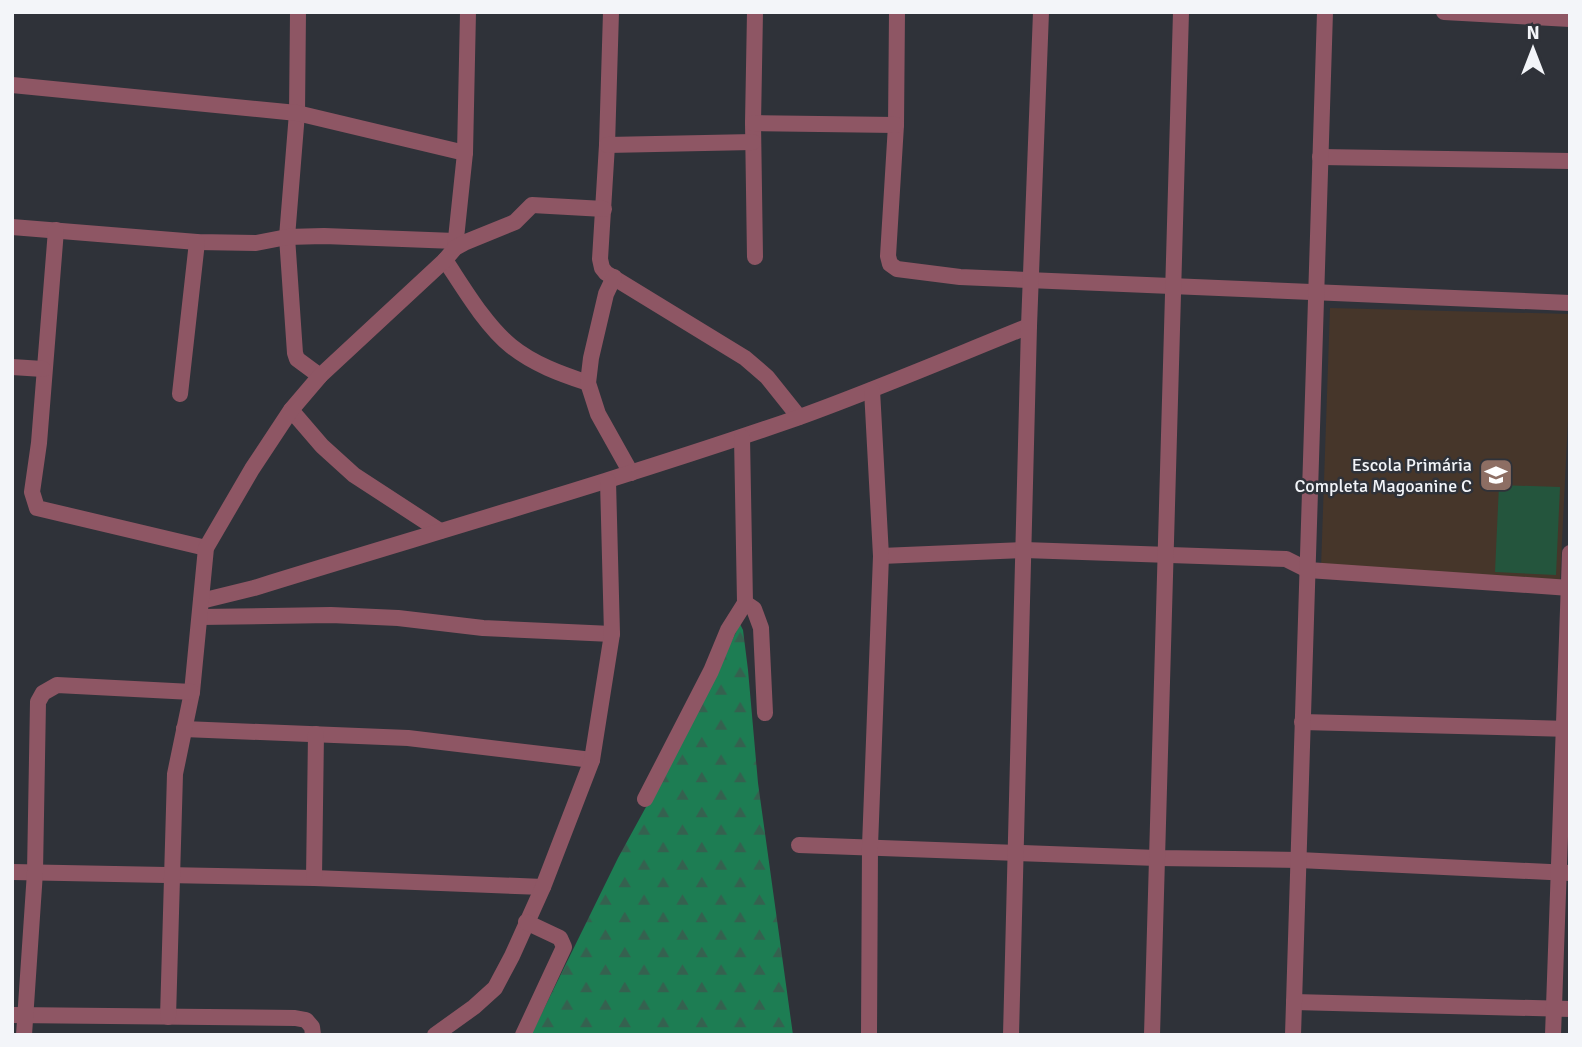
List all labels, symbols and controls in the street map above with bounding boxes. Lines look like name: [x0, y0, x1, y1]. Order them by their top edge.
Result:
north arrow: [1498, 14, 1568, 84]
text: N: [1526, 21, 1540, 45]
place label: Escola Primária Completa Magoanine C: [1295, 454, 1472, 497]
school or university icon: Escola Primária Completa Magoanine C: [1477, 456, 1515, 494]

